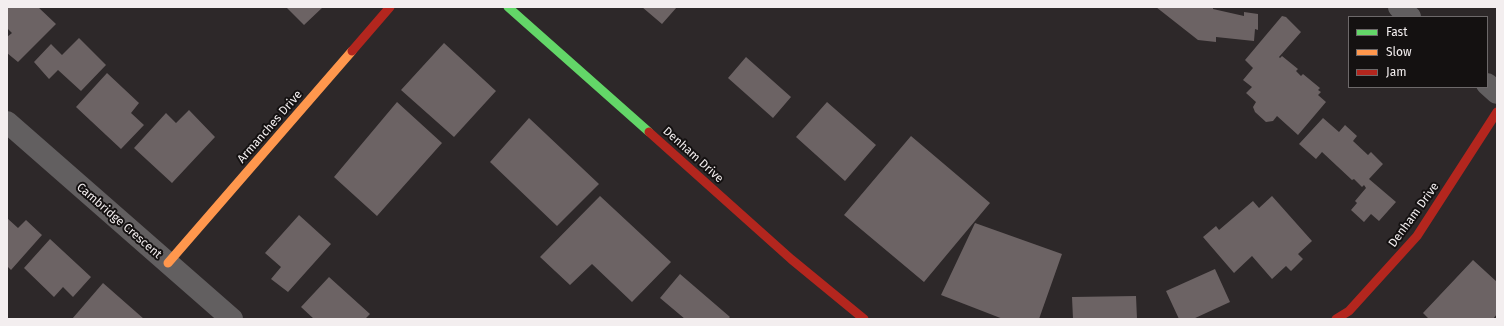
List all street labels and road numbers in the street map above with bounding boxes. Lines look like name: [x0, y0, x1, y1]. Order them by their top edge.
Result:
street label: Armanches Drive: [235, 88, 305, 166]
street label: Denham Drive: [660, 124, 726, 186]
street label: Cambridge Crescent: [74, 180, 164, 262]
street label: Denham Drive: [1386, 180, 1442, 250]

